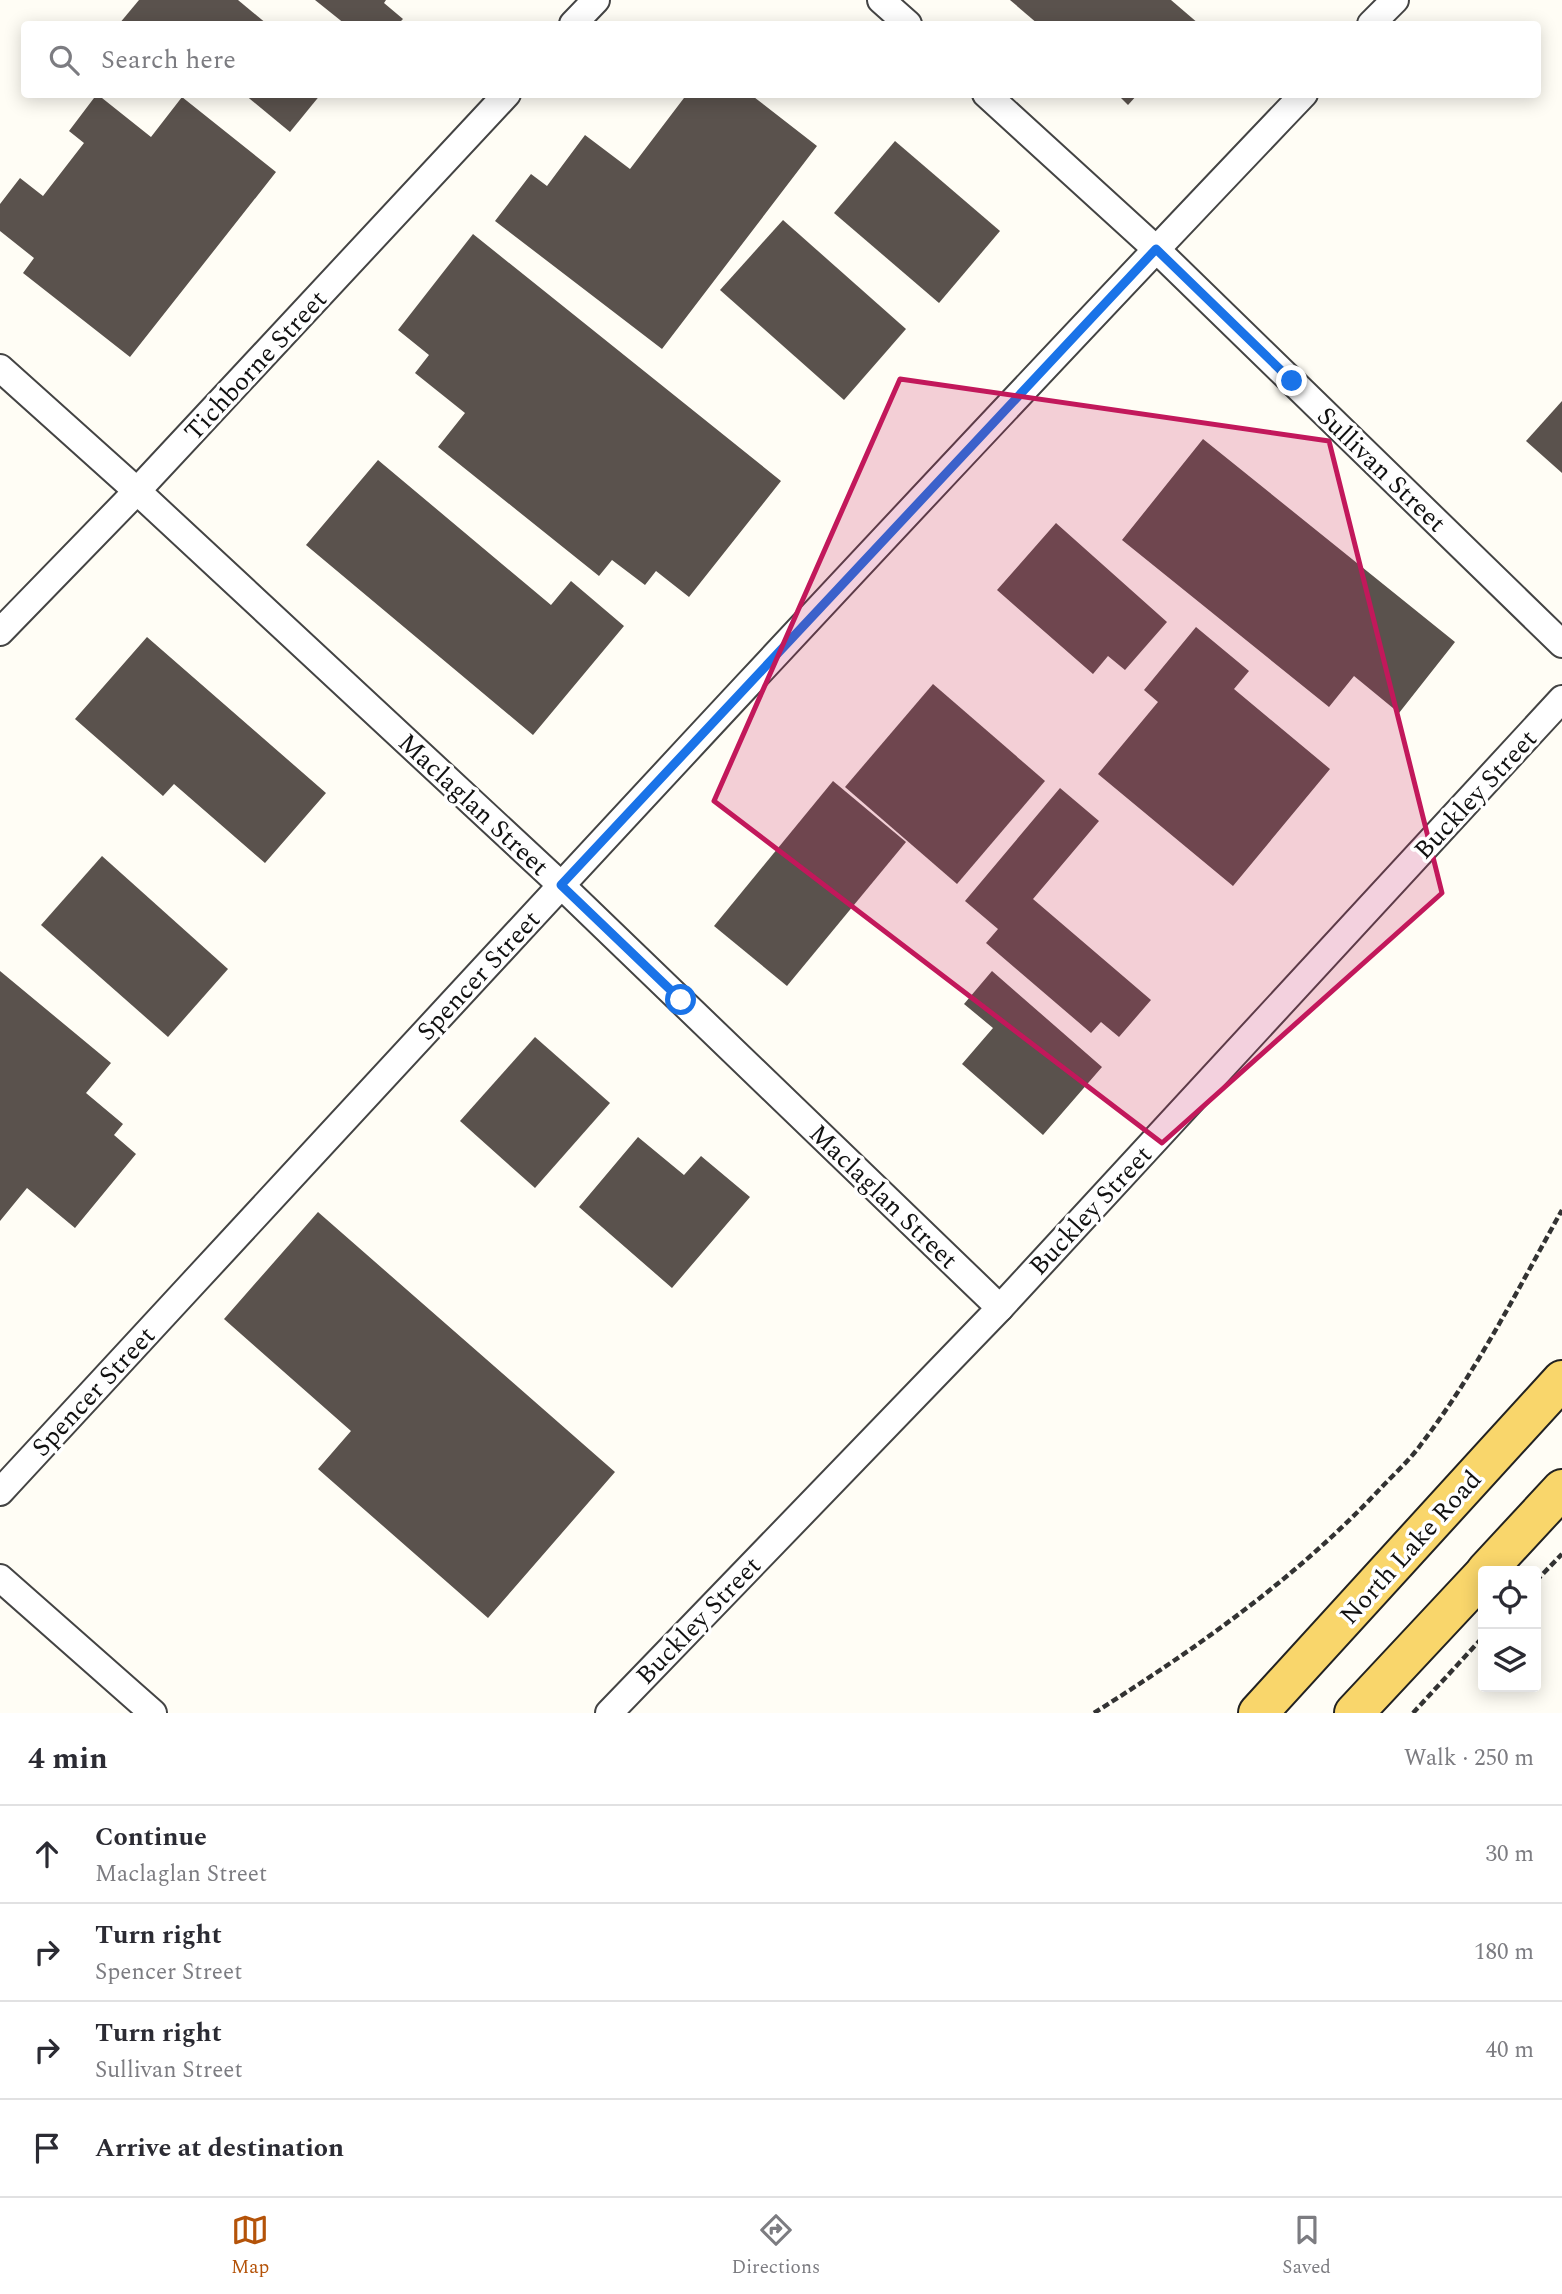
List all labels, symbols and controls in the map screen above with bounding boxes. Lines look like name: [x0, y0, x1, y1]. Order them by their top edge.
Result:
search box: [21, 21, 1541, 98]
text: Search here: [101, 40, 236, 80]
icon: search: [45, 41, 83, 79]
street label: Tichborne Street: [175, 281, 337, 450]
route end: [1276, 365, 1307, 396]
street label: Sullivan Street: [1307, 397, 1455, 542]
street label: Buckley Street: [1405, 720, 1547, 869]
street label: Maclaglan Street: [389, 724, 558, 886]
street label: Spencer Street: [407, 901, 550, 1050]
route start: [665, 984, 696, 1015]
street label: Maclaglan Street: [799, 1115, 967, 1279]
street label: Buckley Street: [1020, 1136, 1162, 1285]
street label: Spencer Street: [22, 1317, 165, 1466]
street label: North Lake Road: [1330, 1461, 1491, 1634]
street label: Buckley Street: [627, 1547, 771, 1694]
map controls: [1478, 1566, 1541, 1692]
button: locate: [1478, 1566, 1541, 1629]
button: layers: [1478, 1629, 1541, 1692]
text: 4 min: [28, 1736, 108, 1782]
text: Walk · 250 m: [1404, 1741, 1534, 1776]
text: Continue: [95, 1817, 207, 1857]
icon: ahead: [28, 1835, 66, 1873]
text: 30 m: [1485, 1837, 1534, 1872]
text: Maclaglan Street: [95, 1857, 267, 1892]
text: Turn right: [95, 1915, 222, 1955]
icon: right: [28, 1933, 66, 1971]
text: 180 m: [1474, 1935, 1534, 1970]
text: Spencer Street: [95, 1955, 242, 1990]
text: Turn right: [95, 2013, 222, 2053]
icon: right: [28, 2031, 66, 2069]
text: 40 m: [1485, 2033, 1534, 2068]
text: Sullivan Street: [95, 2053, 243, 2088]
text: Arrive at destination: [95, 2128, 344, 2168]
icon: arrive: [28, 2129, 66, 2167]
tab: Map: [231, 2211, 269, 2282]
tab: Directions: [731, 2211, 820, 2282]
tab: Saved: [1282, 2211, 1331, 2282]

